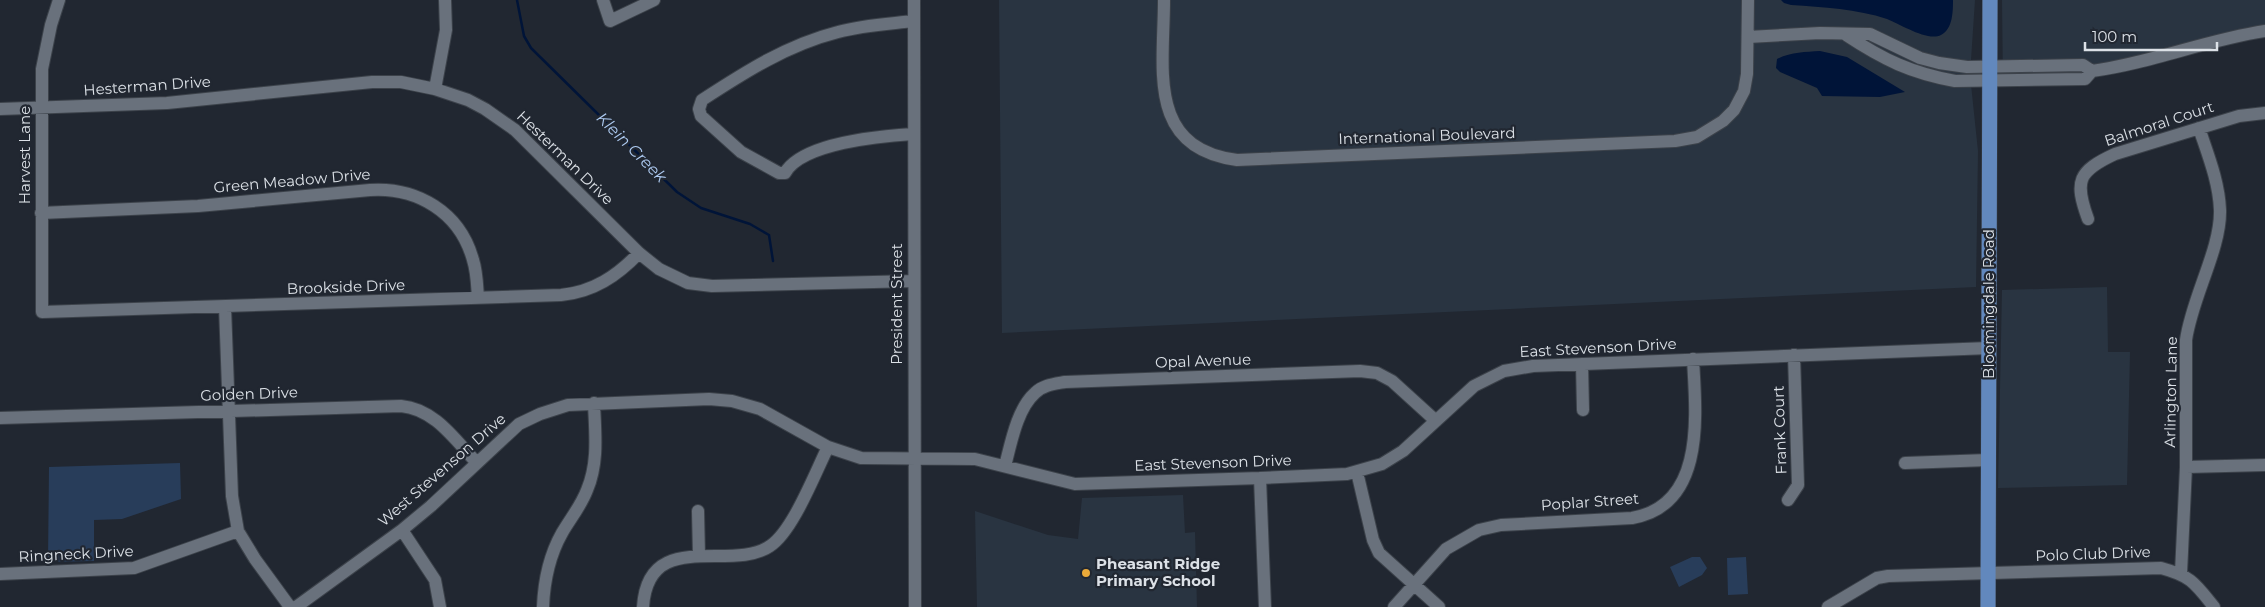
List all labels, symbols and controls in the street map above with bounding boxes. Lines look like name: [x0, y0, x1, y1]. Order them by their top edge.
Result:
scale bar: [2085, 20, 2218, 52]
text: 100 m: [2092, 27, 2137, 46]
street label: Hesterman Drive: [83, 72, 211, 99]
street label: Balmoral Court: [2102, 97, 2216, 150]
street label: Harvest Lane: [15, 106, 34, 204]
street label: Hesterman Drive: [513, 107, 618, 209]
water label: Klein Creek: [593, 108, 672, 187]
street label: International Boulevard: [1338, 123, 1516, 148]
street label: Green Meadow Drive: [213, 164, 371, 197]
street label: Bloomingdale Road: [1979, 229, 1998, 379]
street label: President Street: [887, 243, 906, 365]
street label: Brookside Drive: [286, 275, 406, 298]
street label: East Stevenson Drive: [1519, 334, 1677, 361]
street label: Arlington Lane: [2160, 336, 2181, 448]
street label: Opal Avenue: [1155, 349, 1251, 372]
street label: Golden Drive: [200, 382, 298, 405]
street label: Frank Court: [1768, 385, 1791, 475]
street label: West Stevenson Drive: [374, 409, 510, 530]
street label: East Stevenson Drive: [1134, 450, 1292, 475]
street label: Poplar Street: [1540, 489, 1640, 514]
street label: Ringneck Drive: [18, 541, 134, 566]
street label: Polo Club Drive: [2035, 542, 2151, 565]
place label: Pheasant Ridge Primary School: [1096, 554, 1220, 590]
marker: Pheasant Ridge Primary School: [1080, 567, 1092, 579]

